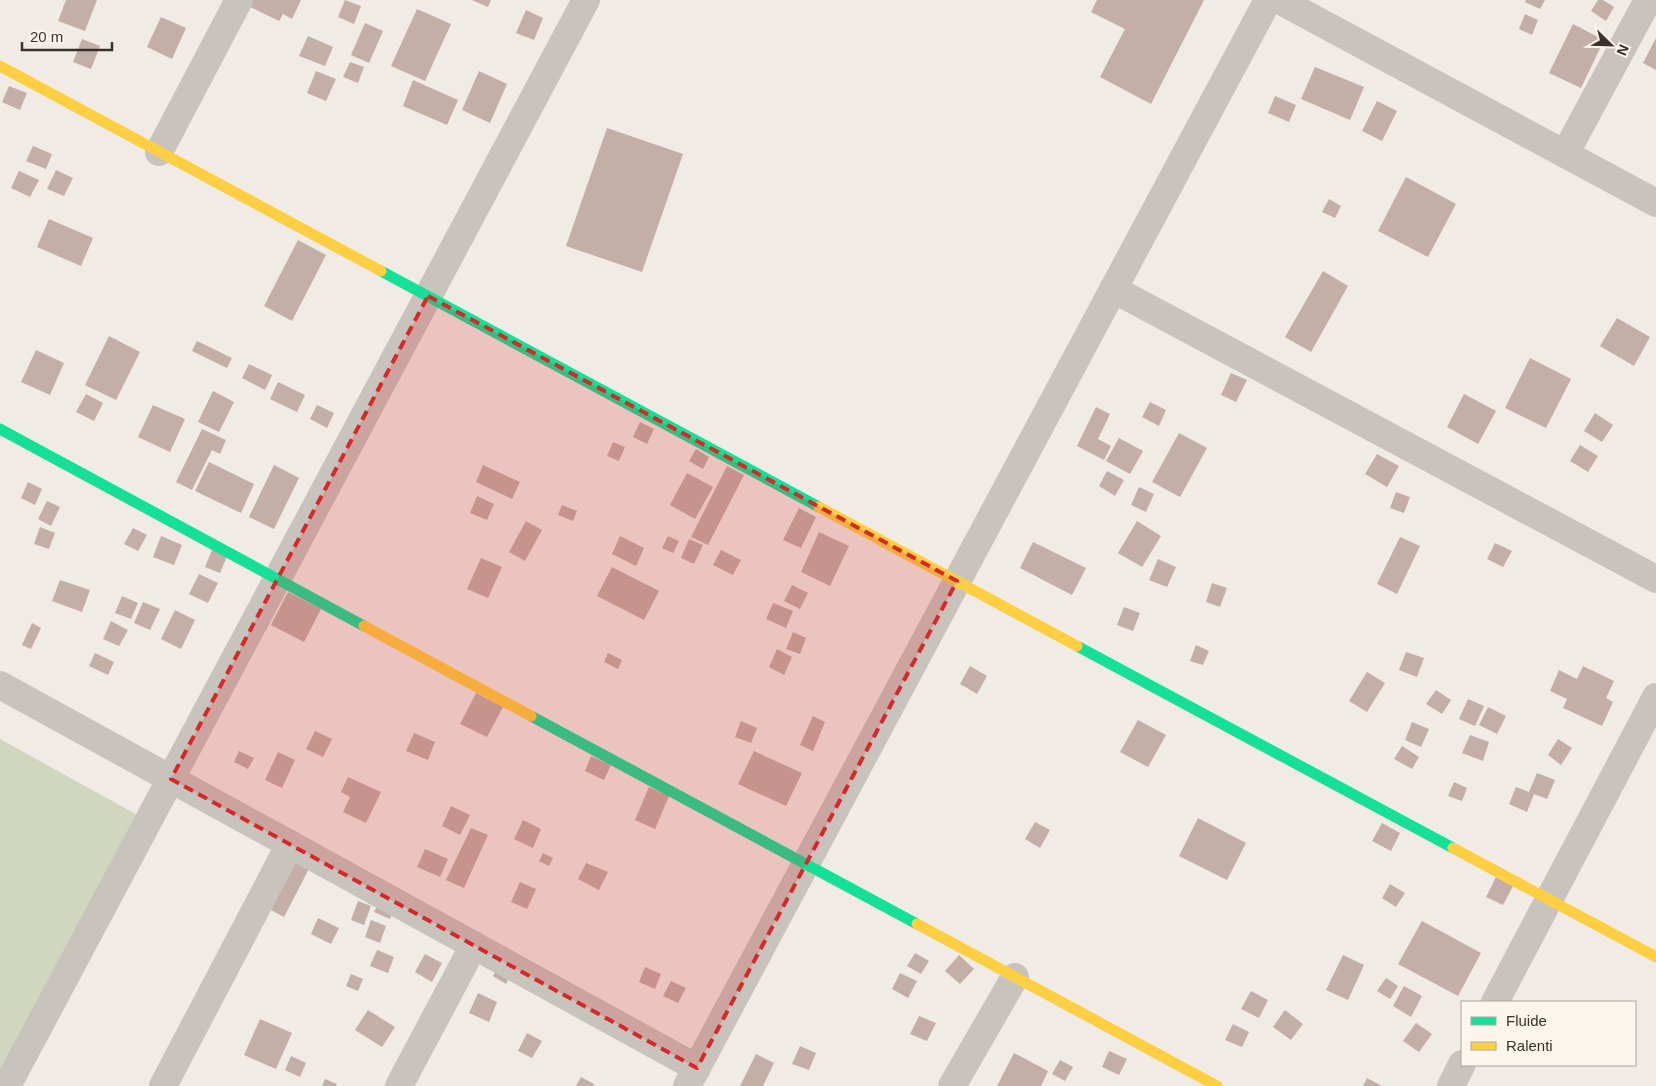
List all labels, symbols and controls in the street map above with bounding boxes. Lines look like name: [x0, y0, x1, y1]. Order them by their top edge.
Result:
scale bar: [22, 20, 112, 52]
north arrow: [1586, 20, 1636, 70]
text: 20 m: [30, 28, 63, 45]
text: N: [1614, 42, 1632, 58]
legend: [1461, 1001, 1636, 1066]
text: Fluide: [1506, 1012, 1547, 1029]
text: Ralenti: [1506, 1037, 1553, 1054]

